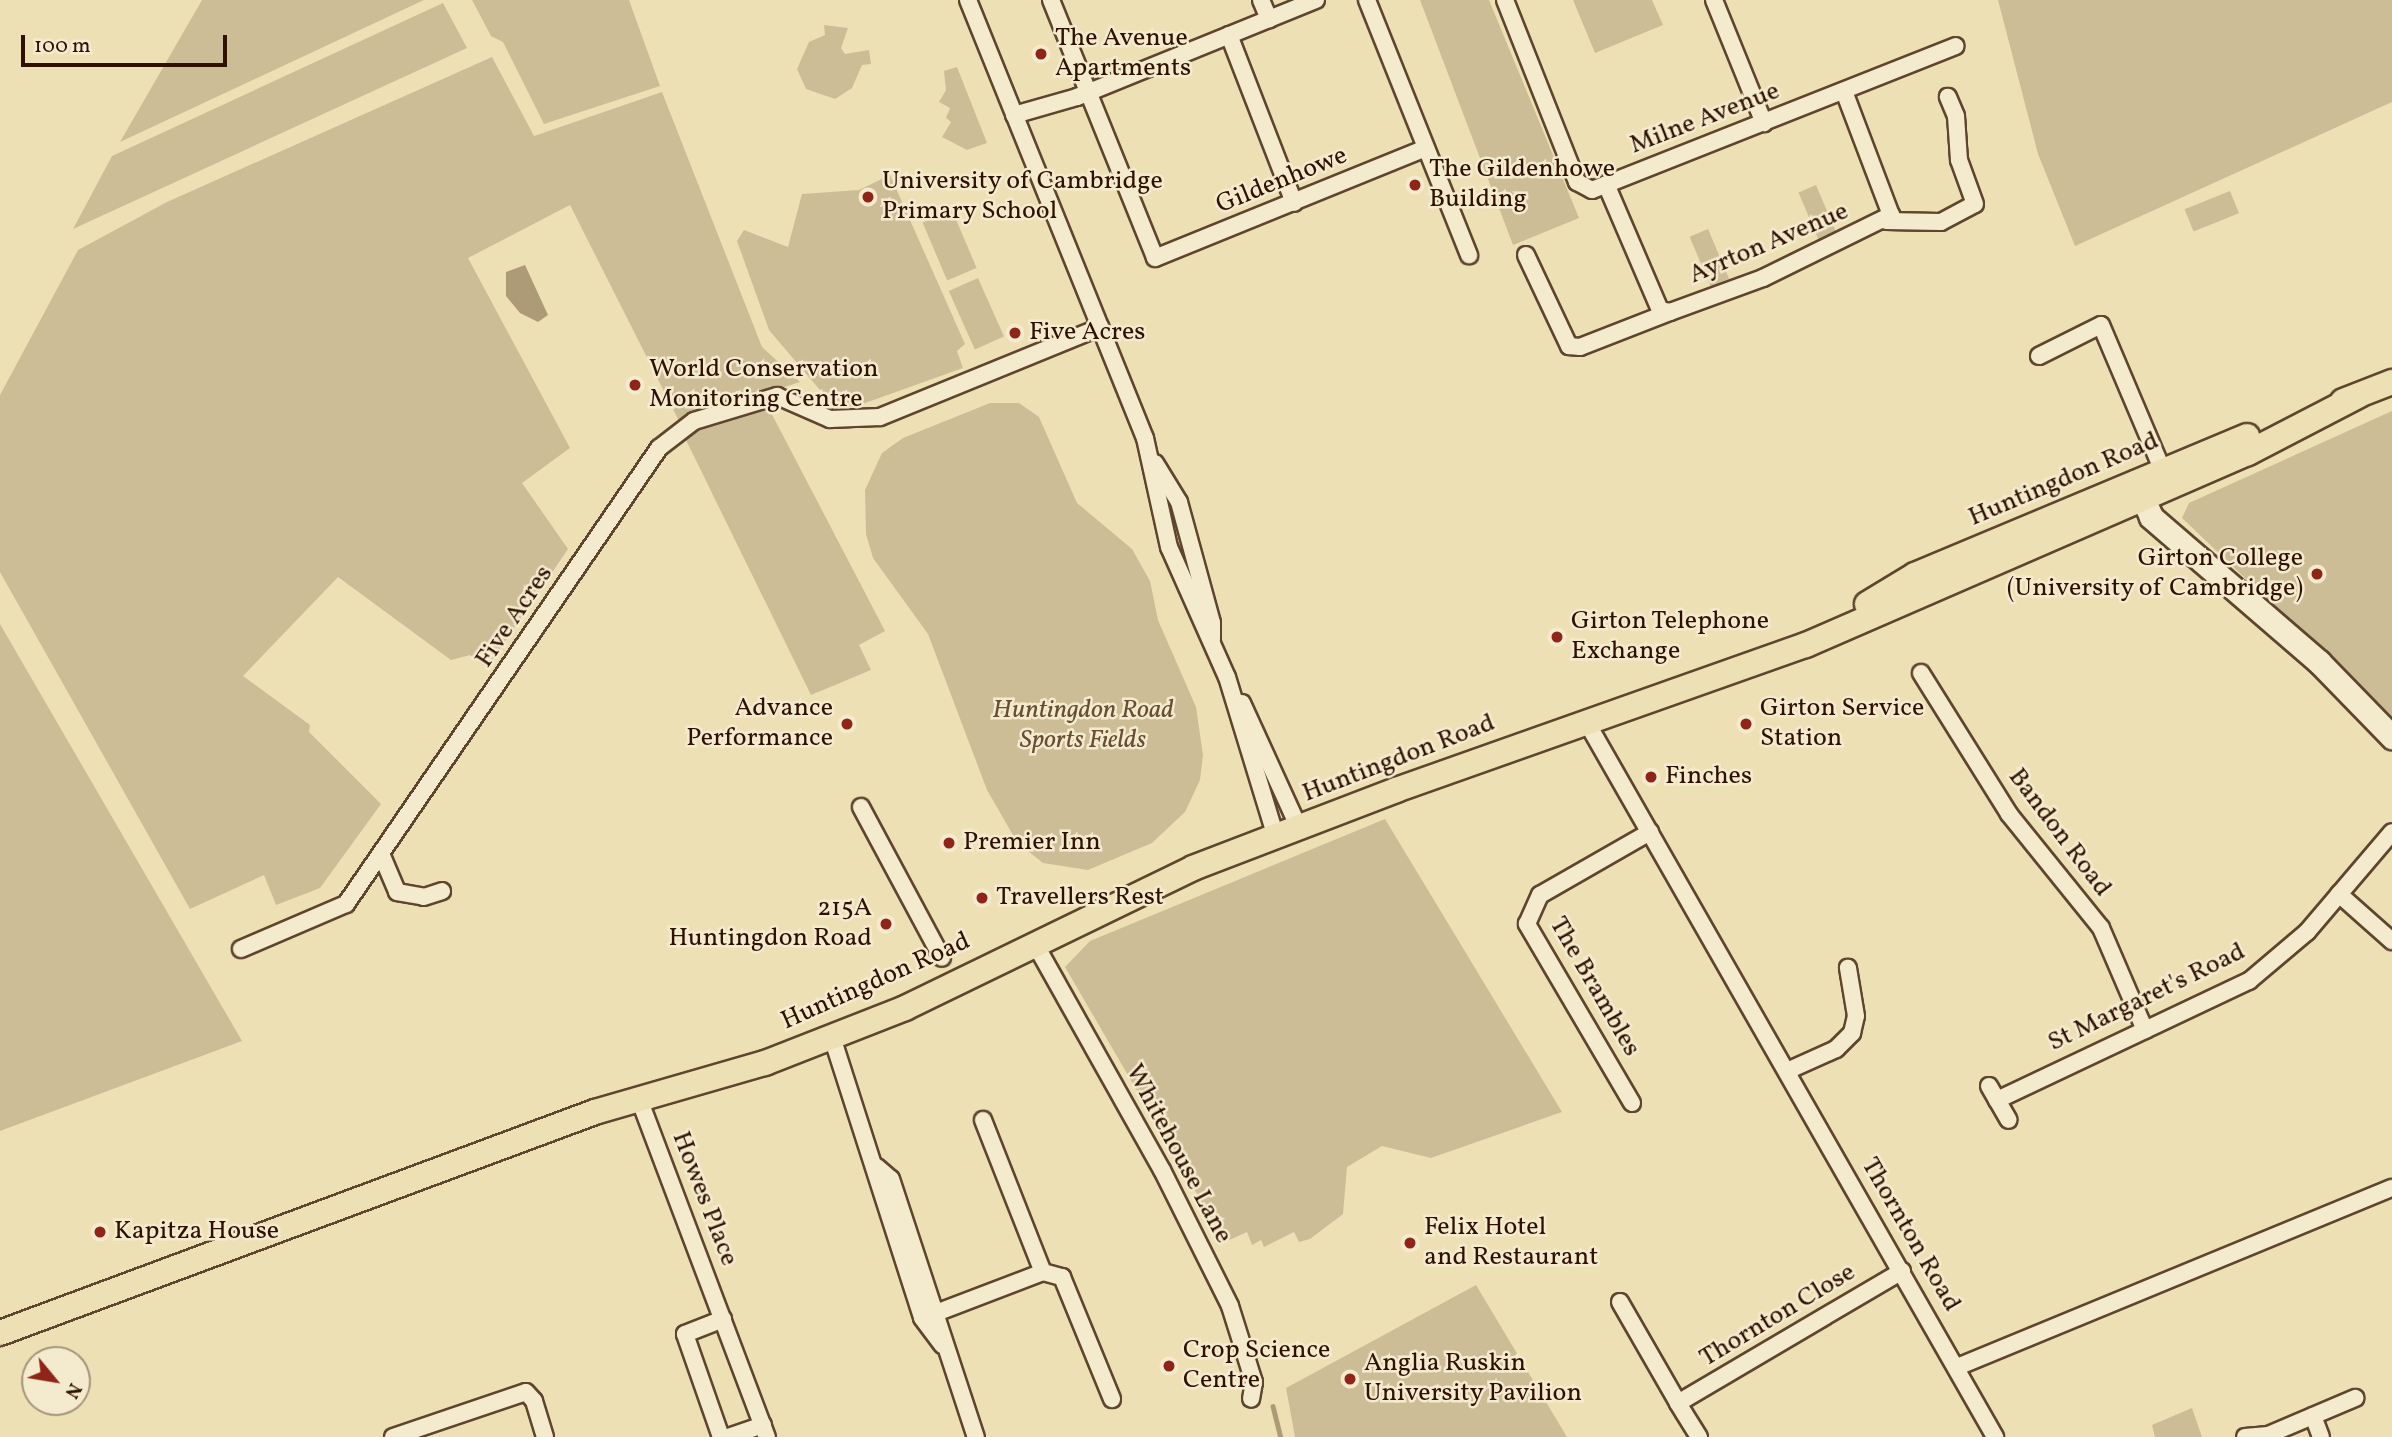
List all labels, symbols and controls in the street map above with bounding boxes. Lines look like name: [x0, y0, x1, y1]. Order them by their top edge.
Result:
scale bar: [24, 21, 231, 65]
place label: The Avenue Apartments: [1055, 23, 1191, 84]
text: 100 m: [34, 32, 91, 61]
marker: The Avenue Apartments: [1033, 46, 1049, 62]
street label: Milne Avenue: [1626, 76, 1784, 162]
street label: Gildenhowe: [1212, 141, 1352, 221]
place label: The Gildenhowe Building: [1429, 154, 1615, 216]
place label: University of Cambridge Primary School: [882, 166, 1161, 228]
marker: The Gildenhowe Building: [1407, 177, 1423, 193]
marker: University of Cambridge Primary School: [860, 189, 876, 205]
street label: Ayrton Avenue: [1685, 196, 1853, 292]
place label: Five Acres: [1029, 317, 1145, 349]
marker: Five Acres: [1007, 325, 1023, 341]
place label: World Conservation Monitoring Centre: [649, 354, 879, 416]
marker: World Conservation Monitoring Centre: [627, 377, 643, 393]
street label: Huntingdon Road: [1964, 426, 2164, 534]
place label: Girton College (University of Cambridge): [2009, 543, 2303, 604]
street label: Five Acres: [470, 560, 560, 674]
marker: Girton College (University of Cambridge): [2309, 566, 2325, 582]
place label: Girton Telephone Exchange: [1571, 606, 1770, 668]
marker: Girton Telephone Exchange: [1549, 629, 1565, 645]
place label: Advance Performance: [686, 693, 833, 754]
place label: Girton Service Station: [1760, 693, 1924, 754]
park label: Huntingdon Road Sports Fields: [992, 695, 1174, 756]
street label: Huntingdon Road: [1298, 708, 1500, 810]
marker: Advance Performance: [839, 716, 855, 732]
marker: Girton Service Station: [1738, 716, 1754, 732]
place label: Finches: [1665, 761, 1752, 793]
street label: Bandon Road: [2001, 763, 2117, 903]
marker: Finches: [1643, 769, 1659, 785]
place label: Premier Inn: [963, 827, 1101, 859]
marker: Premier Inn: [941, 835, 957, 851]
place label: Travellers Rest: [996, 882, 1164, 914]
marker: Travellers Rest: [974, 890, 990, 906]
place label: 215A Huntingdon Road: [669, 893, 872, 954]
street label: The Brambles: [1542, 912, 1646, 1062]
marker: 215A Huntingdon Road: [878, 916, 894, 932]
street label: Huntingdon Road: [777, 926, 975, 1038]
street label: St Margaret's Road: [2043, 937, 2251, 1059]
street label: Whitehouse Lane: [1118, 1059, 1238, 1249]
street label: Howes Place: [664, 1127, 744, 1271]
street label: Thornton Road: [1853, 1152, 1967, 1318]
place label: Felix Hotel and Restaurant: [1424, 1212, 1598, 1274]
place label: Kapitza House: [114, 1216, 279, 1248]
marker: Kapitza House: [92, 1224, 108, 1240]
marker: Felix Hotel and Restaurant: [1402, 1235, 1418, 1251]
street label: Thornton Close: [1695, 1257, 1861, 1375]
place label: Crop Science Centre: [1183, 1335, 1330, 1396]
north arrow: [21, 1346, 91, 1416]
place label: Anglia Ruskin University Pavilion: [1364, 1348, 1583, 1410]
marker: Crop Science Centre: [1161, 1358, 1177, 1374]
marker: Anglia Ruskin University Pavilion: [1342, 1371, 1358, 1387]
text: N: [58, 1378, 87, 1403]

